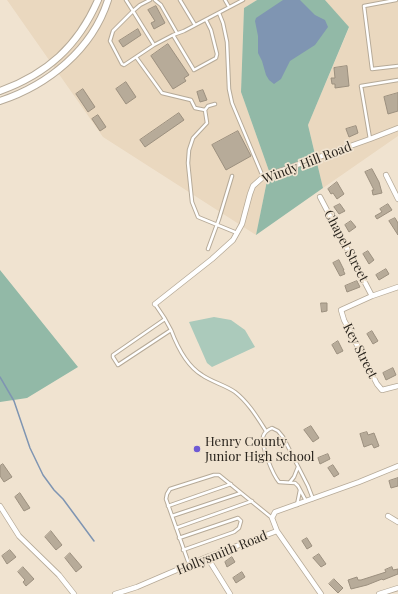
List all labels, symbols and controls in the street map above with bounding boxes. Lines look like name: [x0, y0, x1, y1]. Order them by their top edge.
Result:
street label: Windy Hill Road: [260, 139, 354, 187]
street label: Chapel Street: [321, 207, 371, 285]
street label: Key Street: [340, 321, 380, 381]
place label: Henry County Junior High School: [205, 434, 315, 465]
marker: Henry County Junior High School: [192, 444, 202, 454]
street label: Hollysmith Road: [174, 528, 270, 578]

